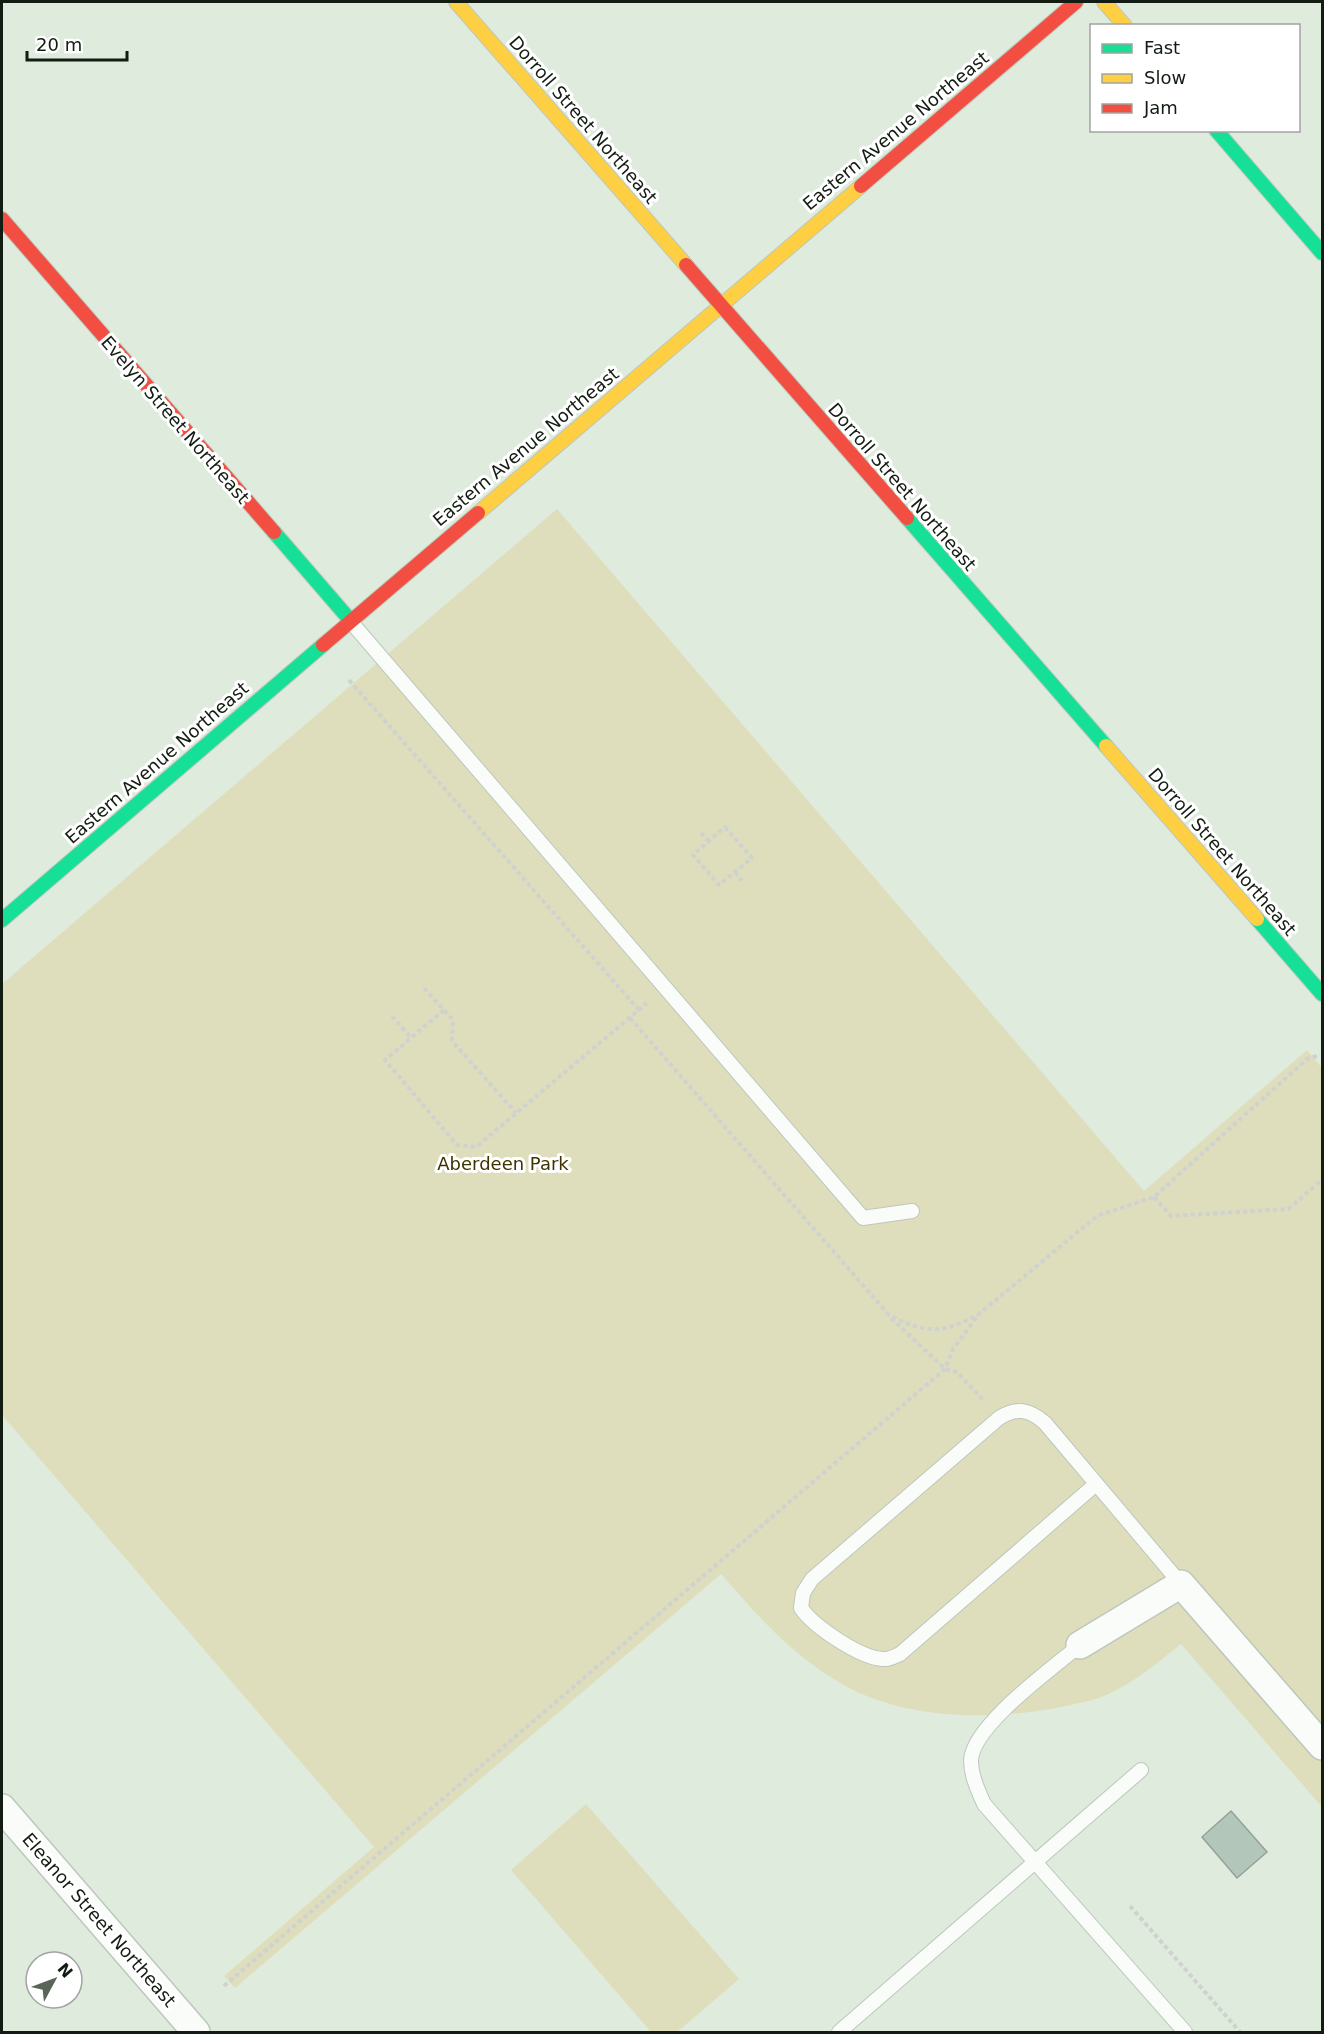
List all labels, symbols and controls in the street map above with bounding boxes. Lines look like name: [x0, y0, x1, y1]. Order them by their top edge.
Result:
scale bar: [27, 24, 128, 62]
legend: [1090, 24, 1300, 132]
street label: Dorroll Street Northeast: [505, 32, 662, 208]
text: 20 m: [36, 34, 82, 55]
text: Fast: [1144, 37, 1180, 58]
street label: Eastern Avenue Northeast: [799, 47, 993, 214]
text: Slow: [1144, 67, 1186, 88]
text: Jam: [1143, 97, 1178, 118]
street label: Evelyn Street Northeast: [97, 332, 254, 508]
street label: Eastern Avenue Northeast: [429, 363, 623, 530]
street label: Dorroll Street Northeast: [824, 399, 981, 575]
street label: Eastern Avenue Northeast: [61, 677, 252, 848]
street label: Dorroll Street Northeast: [1144, 764, 1301, 940]
park label: Aberdeen Park: [437, 1153, 569, 1174]
street label: Eleanor Street Northeast: [18, 1829, 180, 2011]
north arrow: [24, 1950, 84, 2010]

